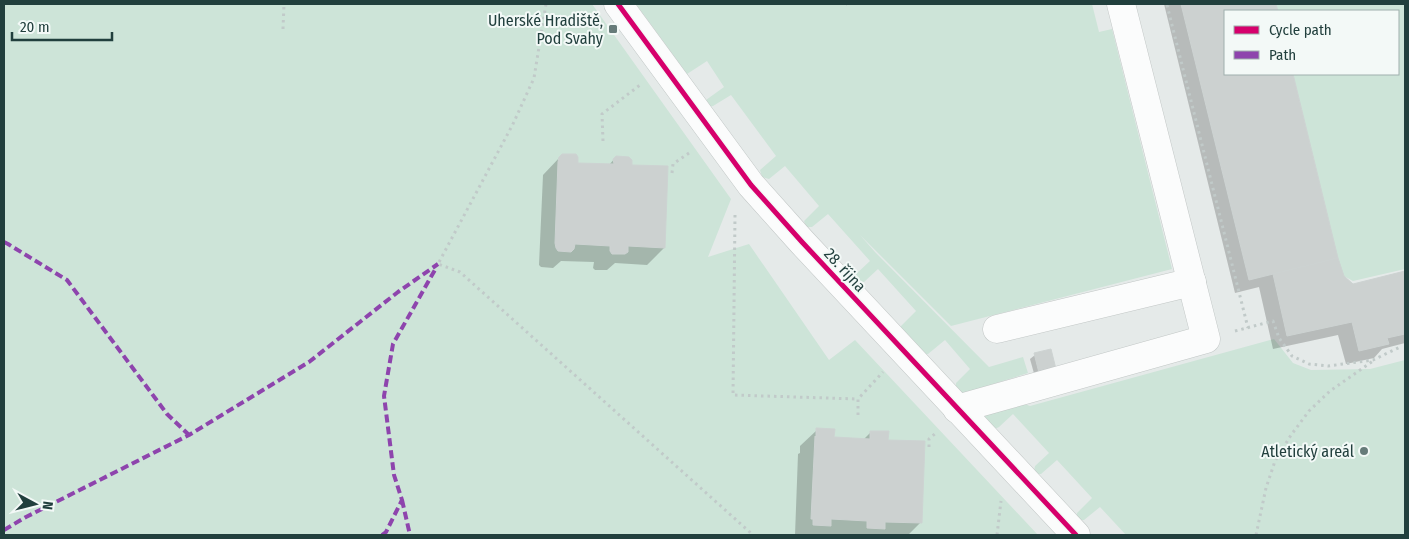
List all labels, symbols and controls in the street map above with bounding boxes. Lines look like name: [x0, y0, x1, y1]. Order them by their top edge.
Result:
scale bar: [12, 10, 112, 42]
legend: [1224, 10, 1399, 75]
place label: Uherské Hradiště, Pod Svahy: [488, 11, 604, 48]
text: 20 m: [20, 18, 50, 36]
text: Cycle path: [1269, 21, 1332, 39]
marker: Uherské Hradiště, Pod Svahy: [607, 23, 619, 35]
text: Path: [1269, 46, 1296, 64]
street label: 28. října: [820, 244, 870, 296]
place label: Atletický areál: [1261, 442, 1354, 461]
marker: Atletický areál: [1358, 445, 1370, 457]
north arrow: [10, 479, 60, 529]
text: N: [38, 500, 56, 511]

